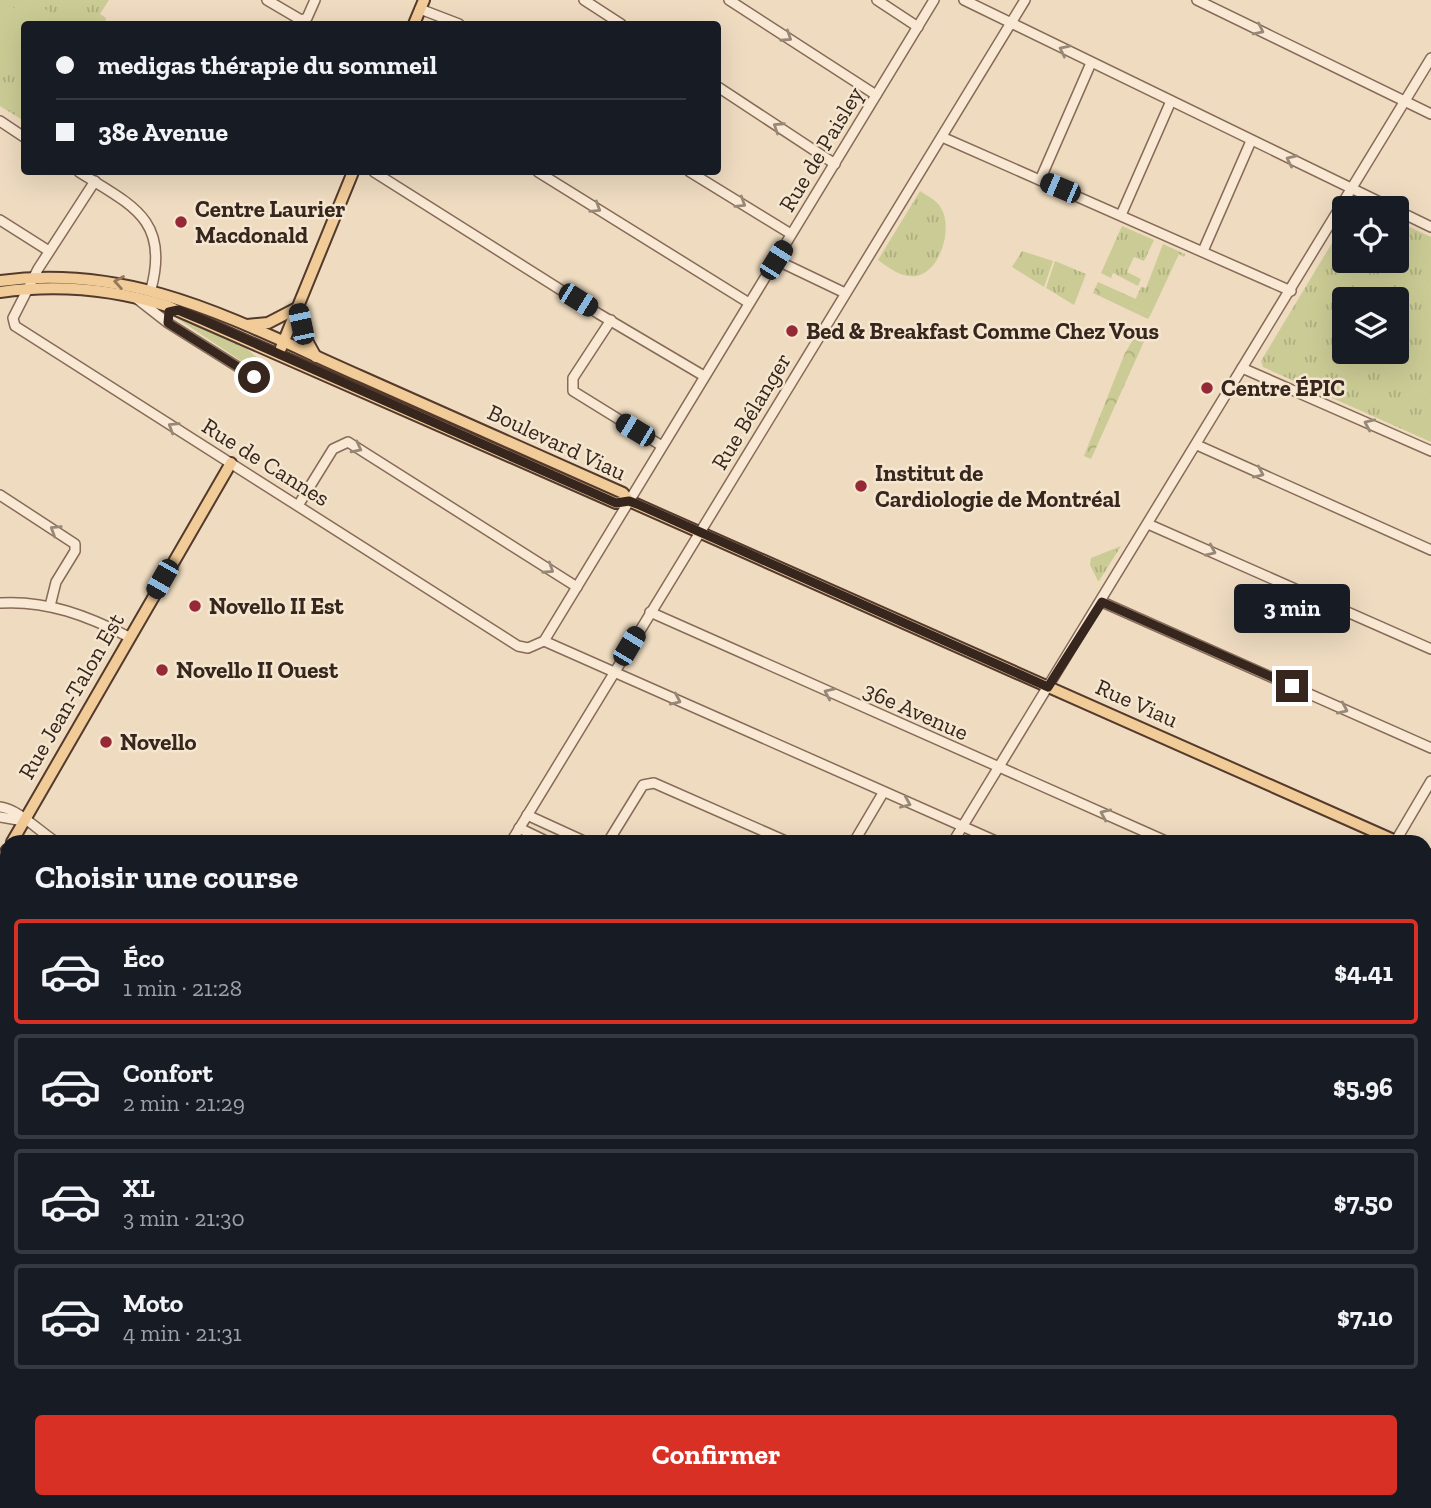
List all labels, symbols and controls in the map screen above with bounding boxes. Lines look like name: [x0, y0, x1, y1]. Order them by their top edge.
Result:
one-way arrow: [1252, 22, 1264, 36]
one-way arrow: [779, 29, 792, 42]
one-way arrow: [1059, 44, 1071, 58]
text: medigas thérapie du sommeil: [98, 49, 437, 81]
street label: Rue de Paisley: [773, 81, 869, 217]
text: 38e Avenue: [98, 116, 228, 148]
one-way arrow: [773, 122, 786, 135]
one-way arrow: [1286, 154, 1298, 168]
car: [1037, 170, 1084, 206]
place label: Centre Laurier Macdonald: [195, 195, 345, 249]
one-way arrow: [733, 195, 746, 208]
map controls: [1332, 196, 1409, 364]
button: locate: [1332, 196, 1409, 273]
one-way arrow: [588, 199, 601, 212]
marker: Centre Laurier Macdonald: [173, 214, 189, 230]
car: [756, 237, 797, 283]
one-way arrow: [113, 276, 125, 291]
car: [555, 280, 602, 320]
button: layers: [1332, 287, 1409, 364]
car: [287, 301, 316, 347]
place label: Bed & Breakfast Comme Chez Vous: [806, 317, 1159, 345]
marker: Bed & Breakfast Comme Chez Vous: [784, 323, 800, 339]
street label: Rue Bélanger: [705, 348, 797, 474]
route start: [238, 361, 270, 393]
place label: Centre ÉPIC: [1221, 374, 1345, 402]
marker: Centre ÉPIC: [1199, 380, 1215, 396]
street label: Boulevard Viau: [483, 398, 631, 486]
car: [612, 410, 659, 450]
street label: Rue de Cannes: [197, 412, 335, 512]
one-way arrow: [1363, 418, 1376, 432]
one-way arrow: [167, 422, 180, 435]
one-way arrow: [350, 439, 362, 453]
place label: Institut de Cardiologie de Montréal: [875, 459, 1121, 513]
one-way arrow: [1252, 465, 1264, 479]
marker: Institut de Cardiologie de Montréal: [853, 478, 869, 494]
one-way arrow: [50, 525, 63, 538]
one-way arrow: [1203, 543, 1216, 557]
car: [143, 556, 182, 602]
one-way arrow: [542, 561, 555, 574]
callout: 3 min: [1234, 584, 1350, 634]
place label: Novello II Est: [209, 592, 345, 620]
text: 3 min: [1263, 594, 1321, 622]
marker: Novello II Est: [187, 598, 203, 614]
street label: Rue Jean-Talon Est: [12, 608, 130, 784]
car: [610, 623, 649, 669]
place label: Novello II Ouest: [176, 656, 339, 684]
marker: Novello II Ouest: [154, 662, 170, 678]
route end: [1276, 670, 1308, 702]
street label: Rue Viau: [1091, 672, 1183, 734]
street label: 36e Avenue: [859, 675, 973, 747]
one-way arrow: [824, 687, 837, 701]
one-way arrow: [669, 692, 681, 706]
one-way arrow: [1336, 701, 1349, 715]
place label: Novello: [120, 728, 197, 756]
marker: Novello: [98, 734, 114, 750]
one-way arrow: [899, 794, 911, 808]
one-way arrow: [1100, 808, 1112, 822]
text: Choisir une course: [35, 858, 298, 896]
icon: car: [39, 940, 102, 1003]
text: Éco: [123, 942, 164, 974]
text: $4.41: [1334, 956, 1393, 988]
text: 1 min · 21:28: [123, 974, 242, 1002]
icon: car: [39, 1055, 102, 1118]
text: Confort: [123, 1057, 213, 1089]
text: $5.96: [1333, 1071, 1393, 1103]
text: 2 min · 21:29: [123, 1089, 245, 1117]
icon: car: [39, 1170, 102, 1233]
text: XL: [123, 1172, 155, 1204]
text: $7.50: [1334, 1186, 1393, 1218]
text: 3 min · 21:30: [123, 1204, 245, 1232]
icon: car: [39, 1285, 102, 1348]
text: Moto: [123, 1287, 183, 1319]
text: $7.10: [1337, 1301, 1393, 1333]
text: 4 min · 21:31: [123, 1319, 242, 1347]
button: Confirmer: [35, 1415, 1397, 1495]

